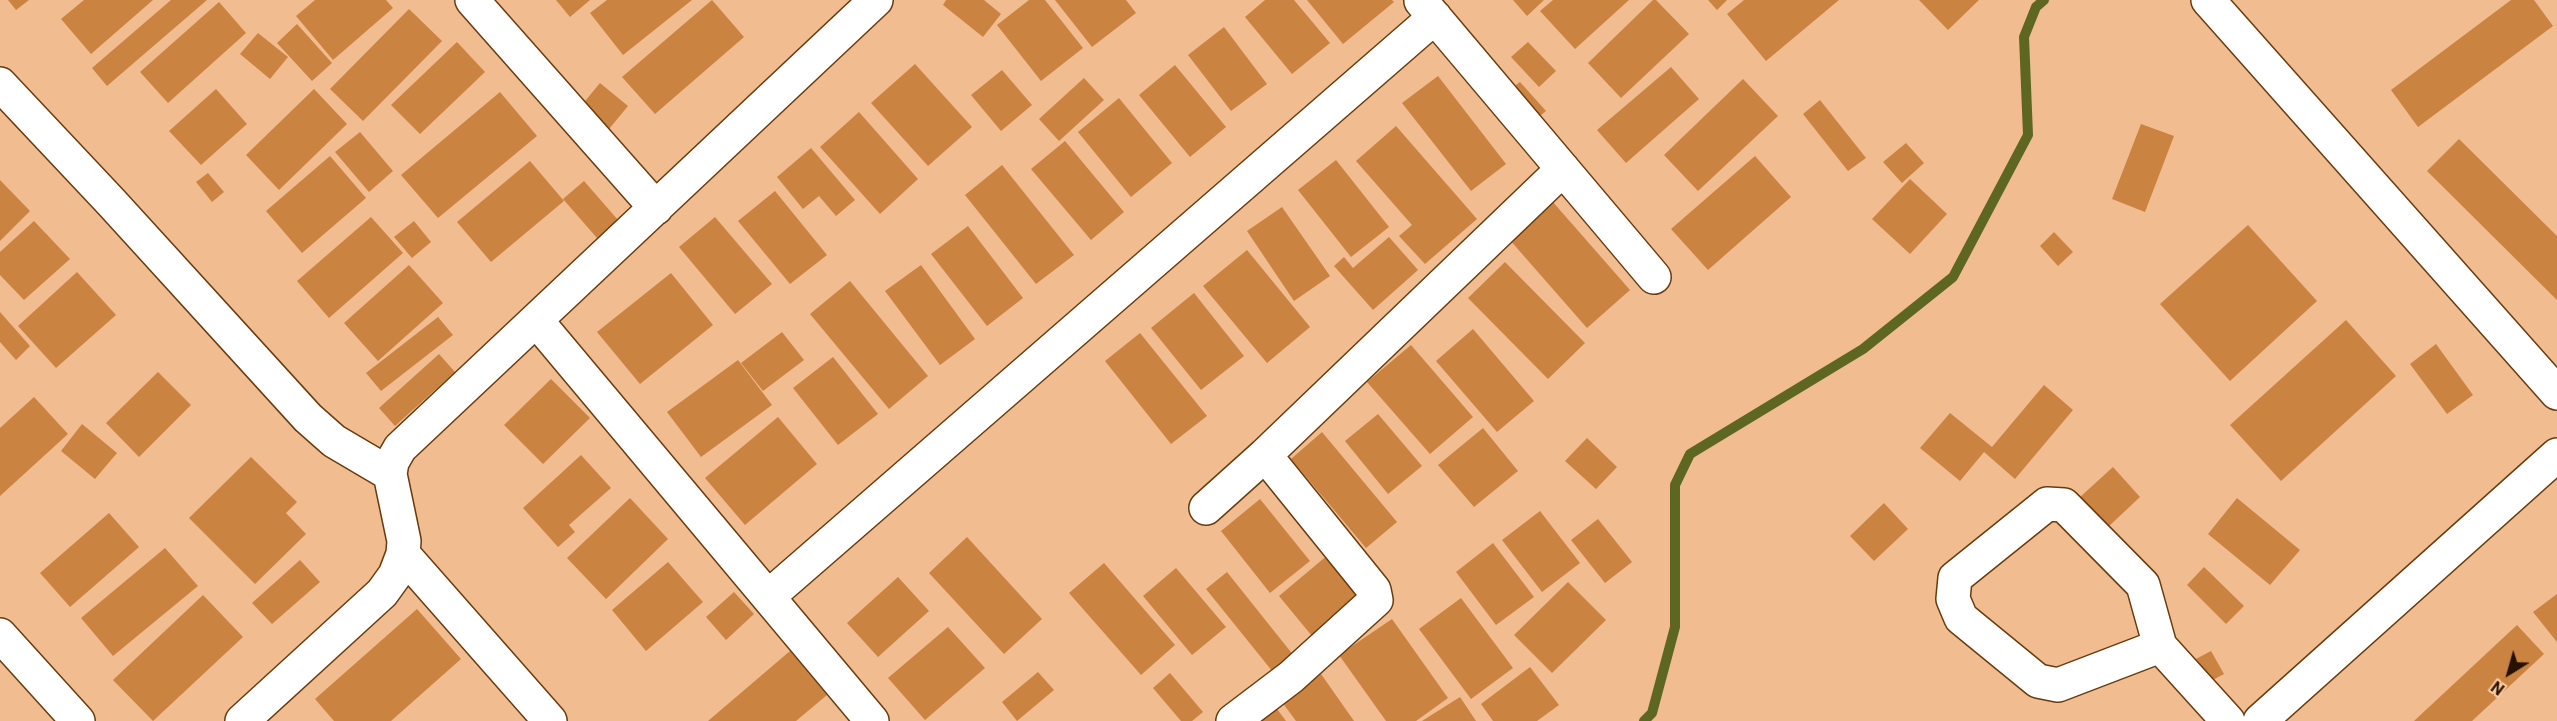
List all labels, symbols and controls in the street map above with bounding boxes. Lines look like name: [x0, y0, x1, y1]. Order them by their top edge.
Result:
north arrow: [2479, 643, 2539, 703]
text: N: [2488, 677, 2508, 699]

